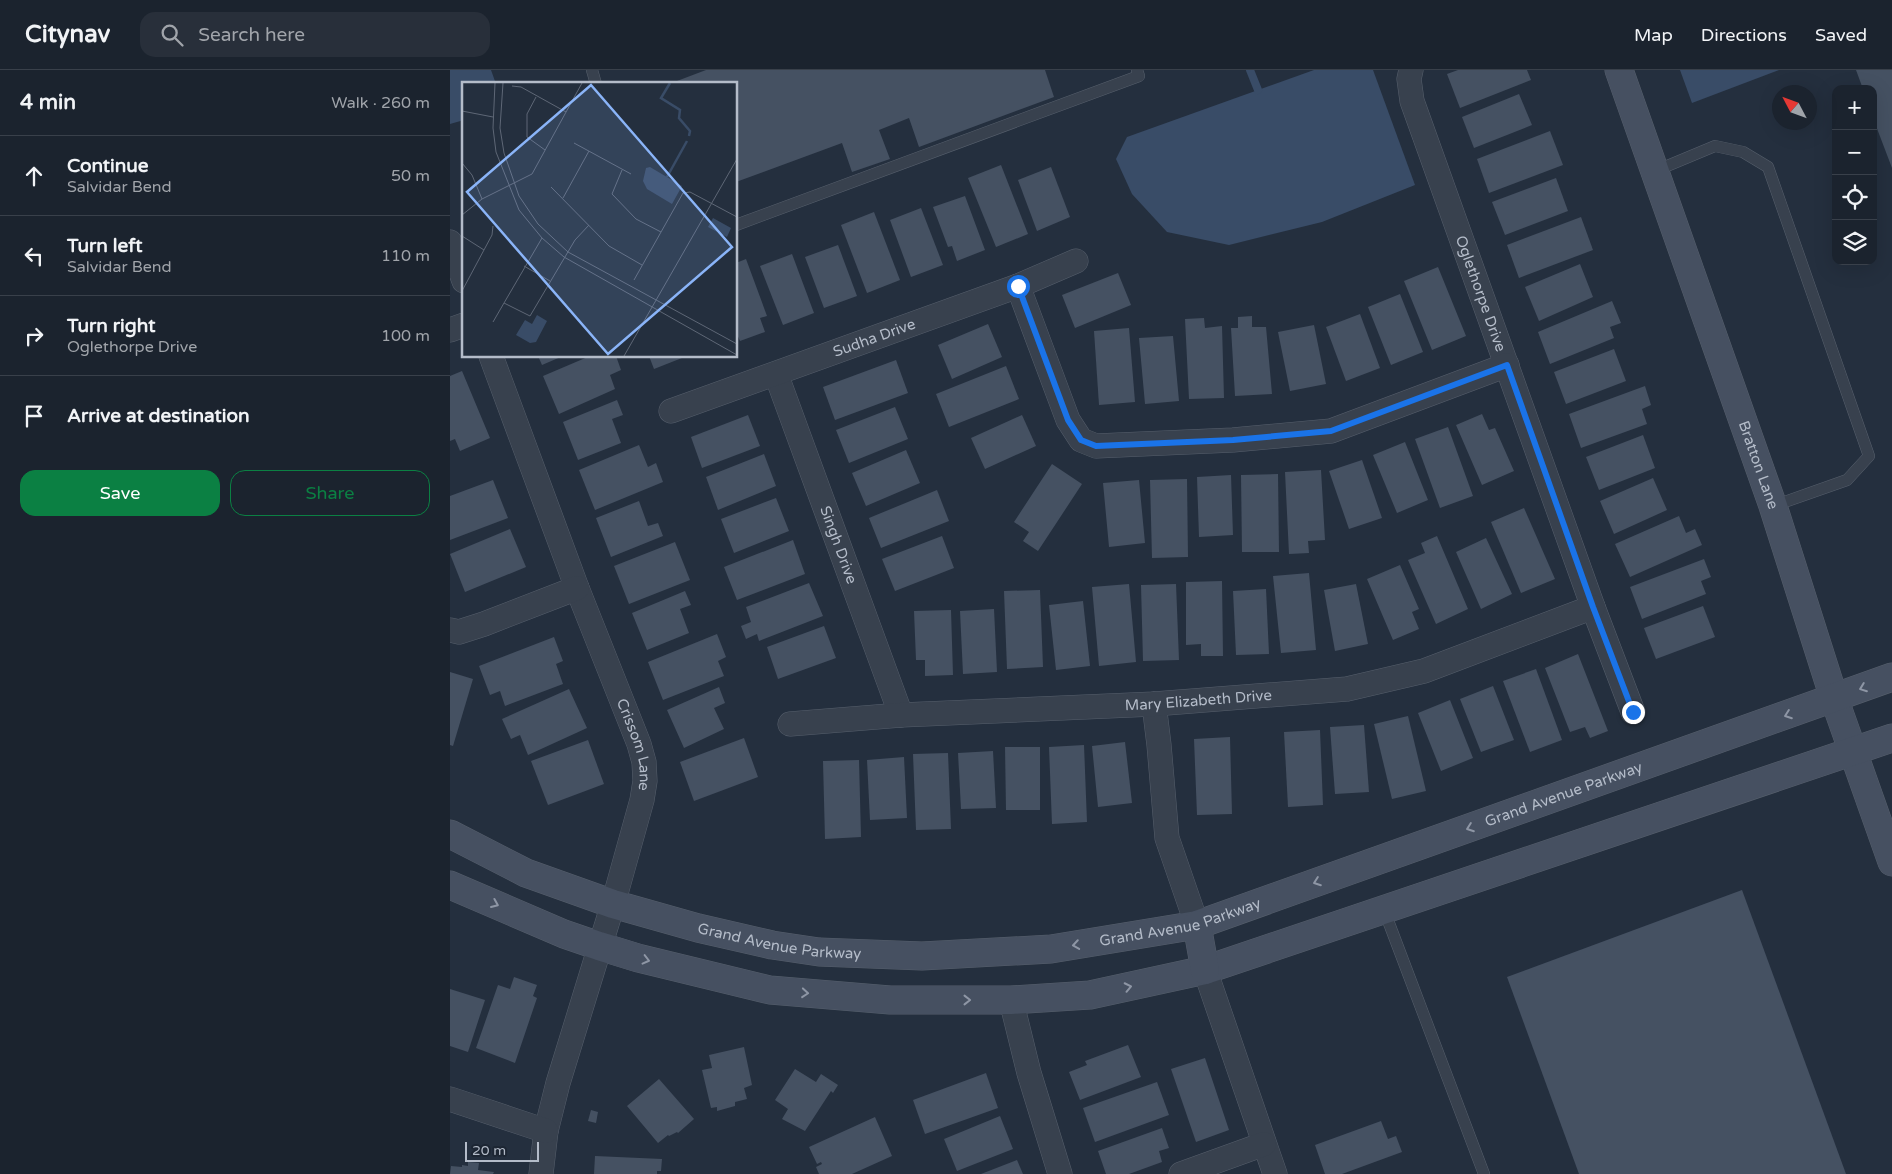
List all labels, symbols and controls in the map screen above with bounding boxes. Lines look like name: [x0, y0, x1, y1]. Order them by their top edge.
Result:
search box: [140, 12, 490, 57]
text: Citynav: [25, 20, 110, 49]
icon: search: [158, 21, 186, 49]
text: Search here: [198, 24, 305, 46]
text: Map: [1634, 24, 1673, 46]
text: Directions: [1701, 24, 1787, 46]
text: Saved: [1815, 24, 1867, 46]
inset map: [462, 82, 738, 358]
north arrow: [1772, 85, 1817, 130]
map controls: [1832, 85, 1877, 265]
button: +: [1832, 85, 1877, 130]
text: 4 min: [20, 90, 76, 115]
text: Walk · 260 m: [331, 93, 430, 113]
button: −: [1832, 130, 1877, 175]
text: Continue: [67, 155, 149, 177]
icon: ahead: [20, 162, 48, 190]
text: 50 m: [391, 166, 430, 186]
button: locate: [1832, 175, 1877, 220]
text: Salvidar Bend: [67, 177, 172, 197]
button: layers: [1832, 220, 1877, 265]
street label: Oglethorpe Drive: [1452, 233, 1510, 354]
text: Turn left: [67, 235, 143, 257]
icon: left: [20, 242, 48, 270]
text: 110 m: [381, 246, 430, 266]
text: Salvidar Bend: [67, 257, 172, 277]
route start: [1007, 275, 1030, 298]
text: Turn right: [67, 315, 155, 337]
street label: Sudha Drive: [831, 315, 918, 361]
icon: right: [20, 322, 48, 350]
text: 100 m: [381, 326, 430, 346]
text: Oglethorpe Drive: [67, 337, 197, 357]
icon: arrive: [20, 402, 48, 430]
text: Arrive at destination: [67, 405, 250, 427]
street label: Bratton Lane: [1735, 418, 1782, 512]
button: Save: [20, 470, 220, 516]
button: Share: [230, 470, 430, 516]
street label: Singh Drive: [816, 504, 861, 586]
one-way arrow: [1859, 681, 1868, 692]
street label: Mary Elizabeth Drive: [1124, 686, 1272, 714]
street label: Crissom Lane: [613, 696, 654, 792]
route end: [1622, 701, 1645, 724]
one-way arrow: [1784, 709, 1793, 719]
street label: Grand Avenue Parkway: [1482, 758, 1645, 831]
one-way arrow: [1466, 822, 1475, 832]
one-way arrow: [1313, 876, 1322, 886]
street label: Grand Avenue Parkway: [1098, 894, 1263, 950]
one-way arrow: [490, 898, 499, 909]
street label: Grand Avenue Parkway: [696, 919, 862, 963]
one-way arrow: [1072, 939, 1080, 950]
one-way arrow: [642, 954, 650, 965]
one-way arrow: [1124, 982, 1133, 993]
one-way arrow: [801, 987, 809, 998]
one-way arrow: [964, 995, 971, 1005]
scale bar: [465, 1139, 539, 1162]
text: 20 m: [472, 1142, 506, 1159]

